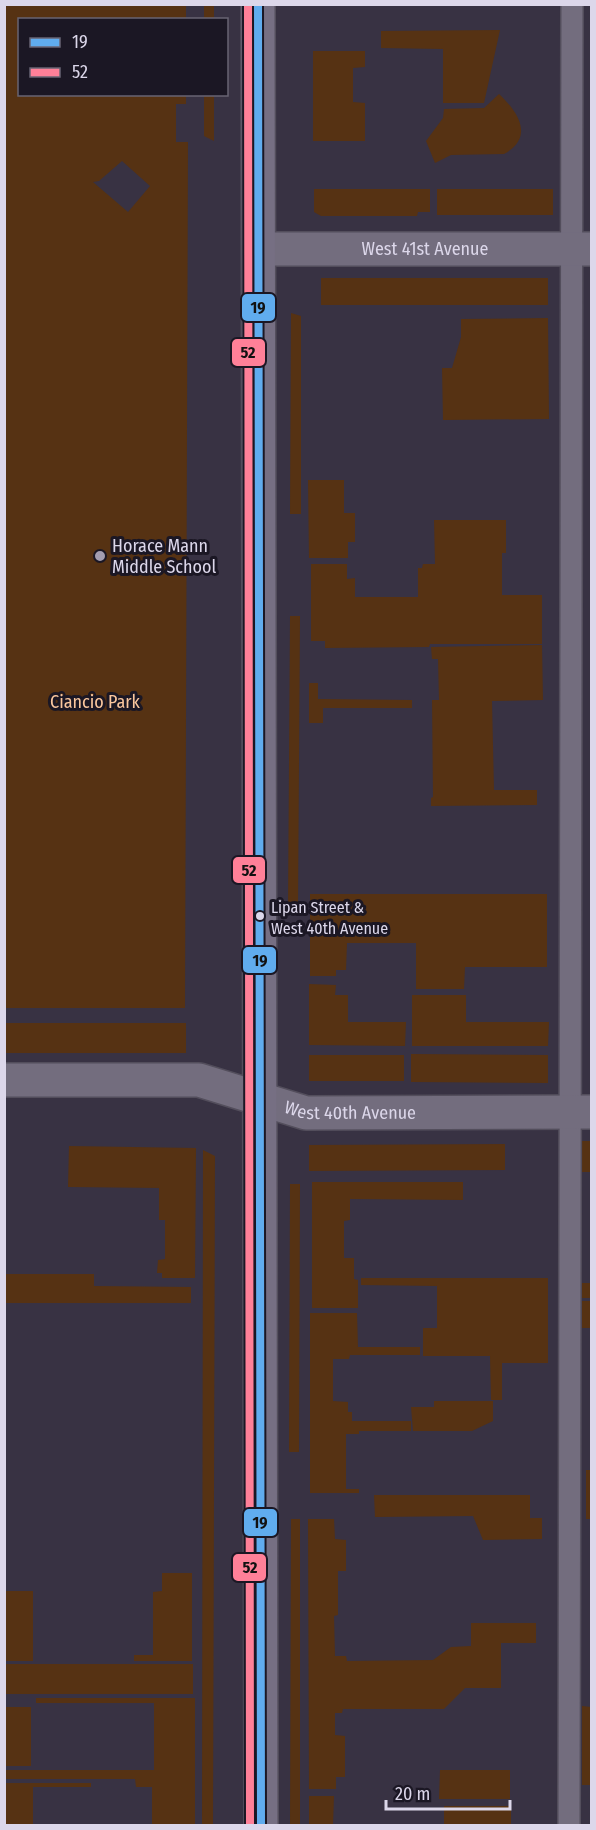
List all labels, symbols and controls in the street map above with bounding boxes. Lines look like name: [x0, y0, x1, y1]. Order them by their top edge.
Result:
legend: [18, 18, 228, 96]
text: 19: [72, 31, 88, 53]
text: 52: [72, 61, 88, 83]
street label: West 41st Avenue: [362, 238, 488, 260]
line badge: 19: [241, 293, 276, 322]
text: 19: [250, 298, 266, 317]
line badge: 52: [231, 338, 266, 367]
text: 52: [240, 343, 256, 362]
place label: Horace Mann Middle School: [112, 535, 216, 578]
marker: Horace Mann Middle School: [93, 549, 107, 563]
park label: Ciancio Park: [50, 691, 141, 713]
line badge: 52: [232, 856, 266, 884]
text: 52: [241, 861, 257, 880]
place label: Lipan Street & West 40th Avenue: [271, 898, 388, 938]
marker: Lipan Street & West 40th Avenue: [254, 910, 266, 922]
line badge: 19: [242, 946, 277, 974]
text: 19: [252, 951, 268, 970]
street label: West 40th Avenue: [282, 1096, 416, 1124]
line badge: 19: [243, 1508, 278, 1537]
text: 19: [252, 1513, 268, 1532]
line badge: 52: [232, 1553, 267, 1582]
text: 52: [242, 1558, 258, 1577]
scale bar: [386, 1773, 510, 1811]
text: 20 m: [395, 1783, 430, 1805]

